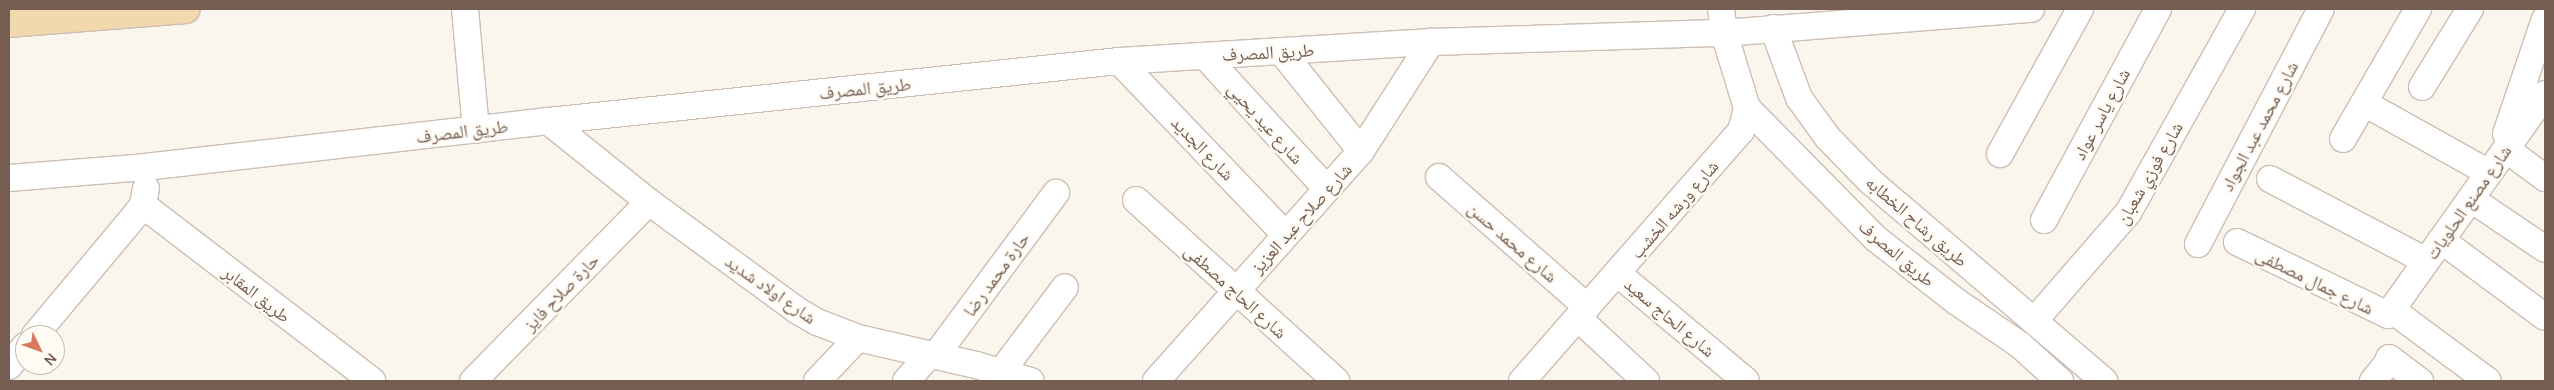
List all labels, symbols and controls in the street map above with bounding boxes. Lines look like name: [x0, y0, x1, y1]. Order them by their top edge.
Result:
street label: طريق المصرف: [1221, 39, 1315, 65]
street label: شارع محمد عبد الجواد: [2216, 57, 2302, 195]
street label: شارع ياسر عواد: [2068, 65, 2134, 163]
street label: طريق المصرف: [818, 72, 912, 104]
street label: شارع عيد يحيي: [1224, 78, 1308, 168]
street label: شارع الجديد: [1167, 111, 1239, 185]
street label: طريق المصرف: [415, 115, 509, 147]
street label: شارع فوزي شعبان: [2111, 118, 2187, 228]
street label: شارع مصنع الحلويات: [2420, 141, 2516, 263]
street label: شارع ورشه الخشب: [1625, 155, 1723, 263]
street label: شارع صلاح عبد العزيز: [1246, 158, 1356, 278]
street label: طريق رشاح الخطابه: [1862, 171, 1972, 271]
street label: شارع محمد حسن: [1464, 197, 1562, 287]
street label: طريق المصرف: [1855, 215, 1939, 291]
street label: حارة محمد رضا: [958, 227, 1034, 321]
street label: شارع الحاج مصطفى: [1180, 239, 1292, 343]
street label: شارع جمال مصطفى: [2253, 243, 2377, 319]
street label: حارة صلاح فايز: [519, 249, 603, 335]
street label: شارع اولاد شديد: [721, 250, 821, 328]
street label: طريق المقابر: [219, 261, 295, 327]
street label: شارع الحاج سعيد: [1620, 273, 1720, 361]
north arrow: [15, 325, 65, 375]
text: N: [40, 350, 61, 370]

